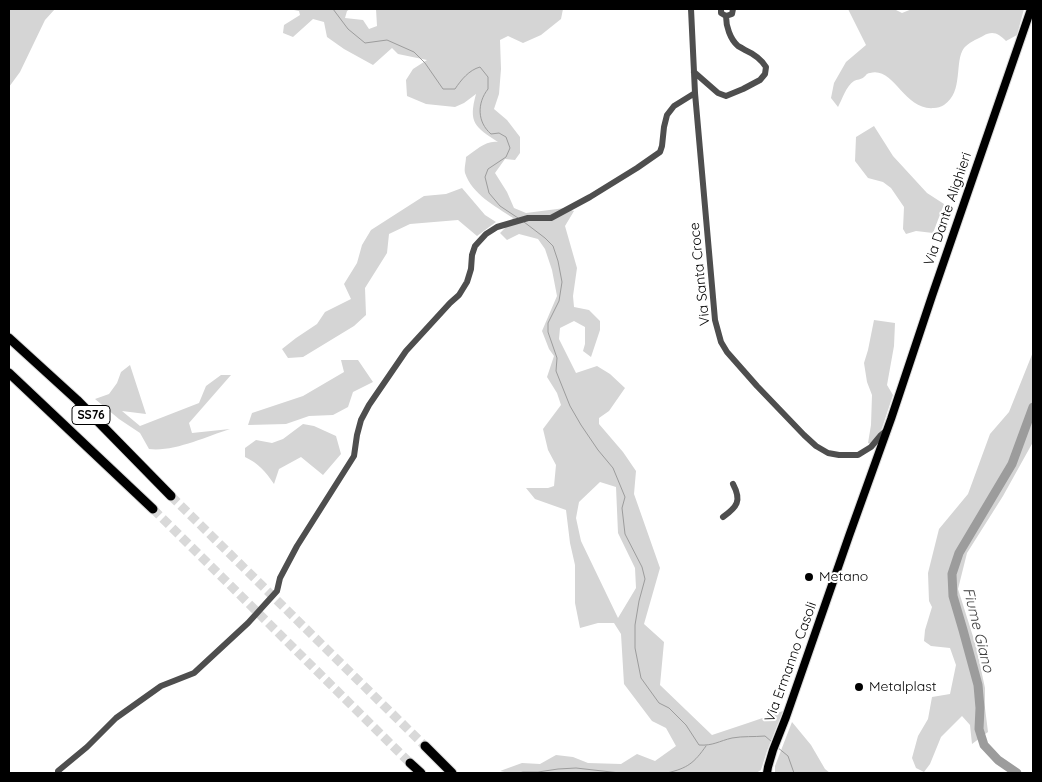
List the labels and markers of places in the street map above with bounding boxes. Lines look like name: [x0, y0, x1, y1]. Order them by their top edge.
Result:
place label: Metano: [819, 569, 868, 585]
marker: Metano: [803, 571, 815, 583]
place label: Metalplast: [869, 679, 936, 695]
marker: Metalplast: [853, 681, 865, 693]

